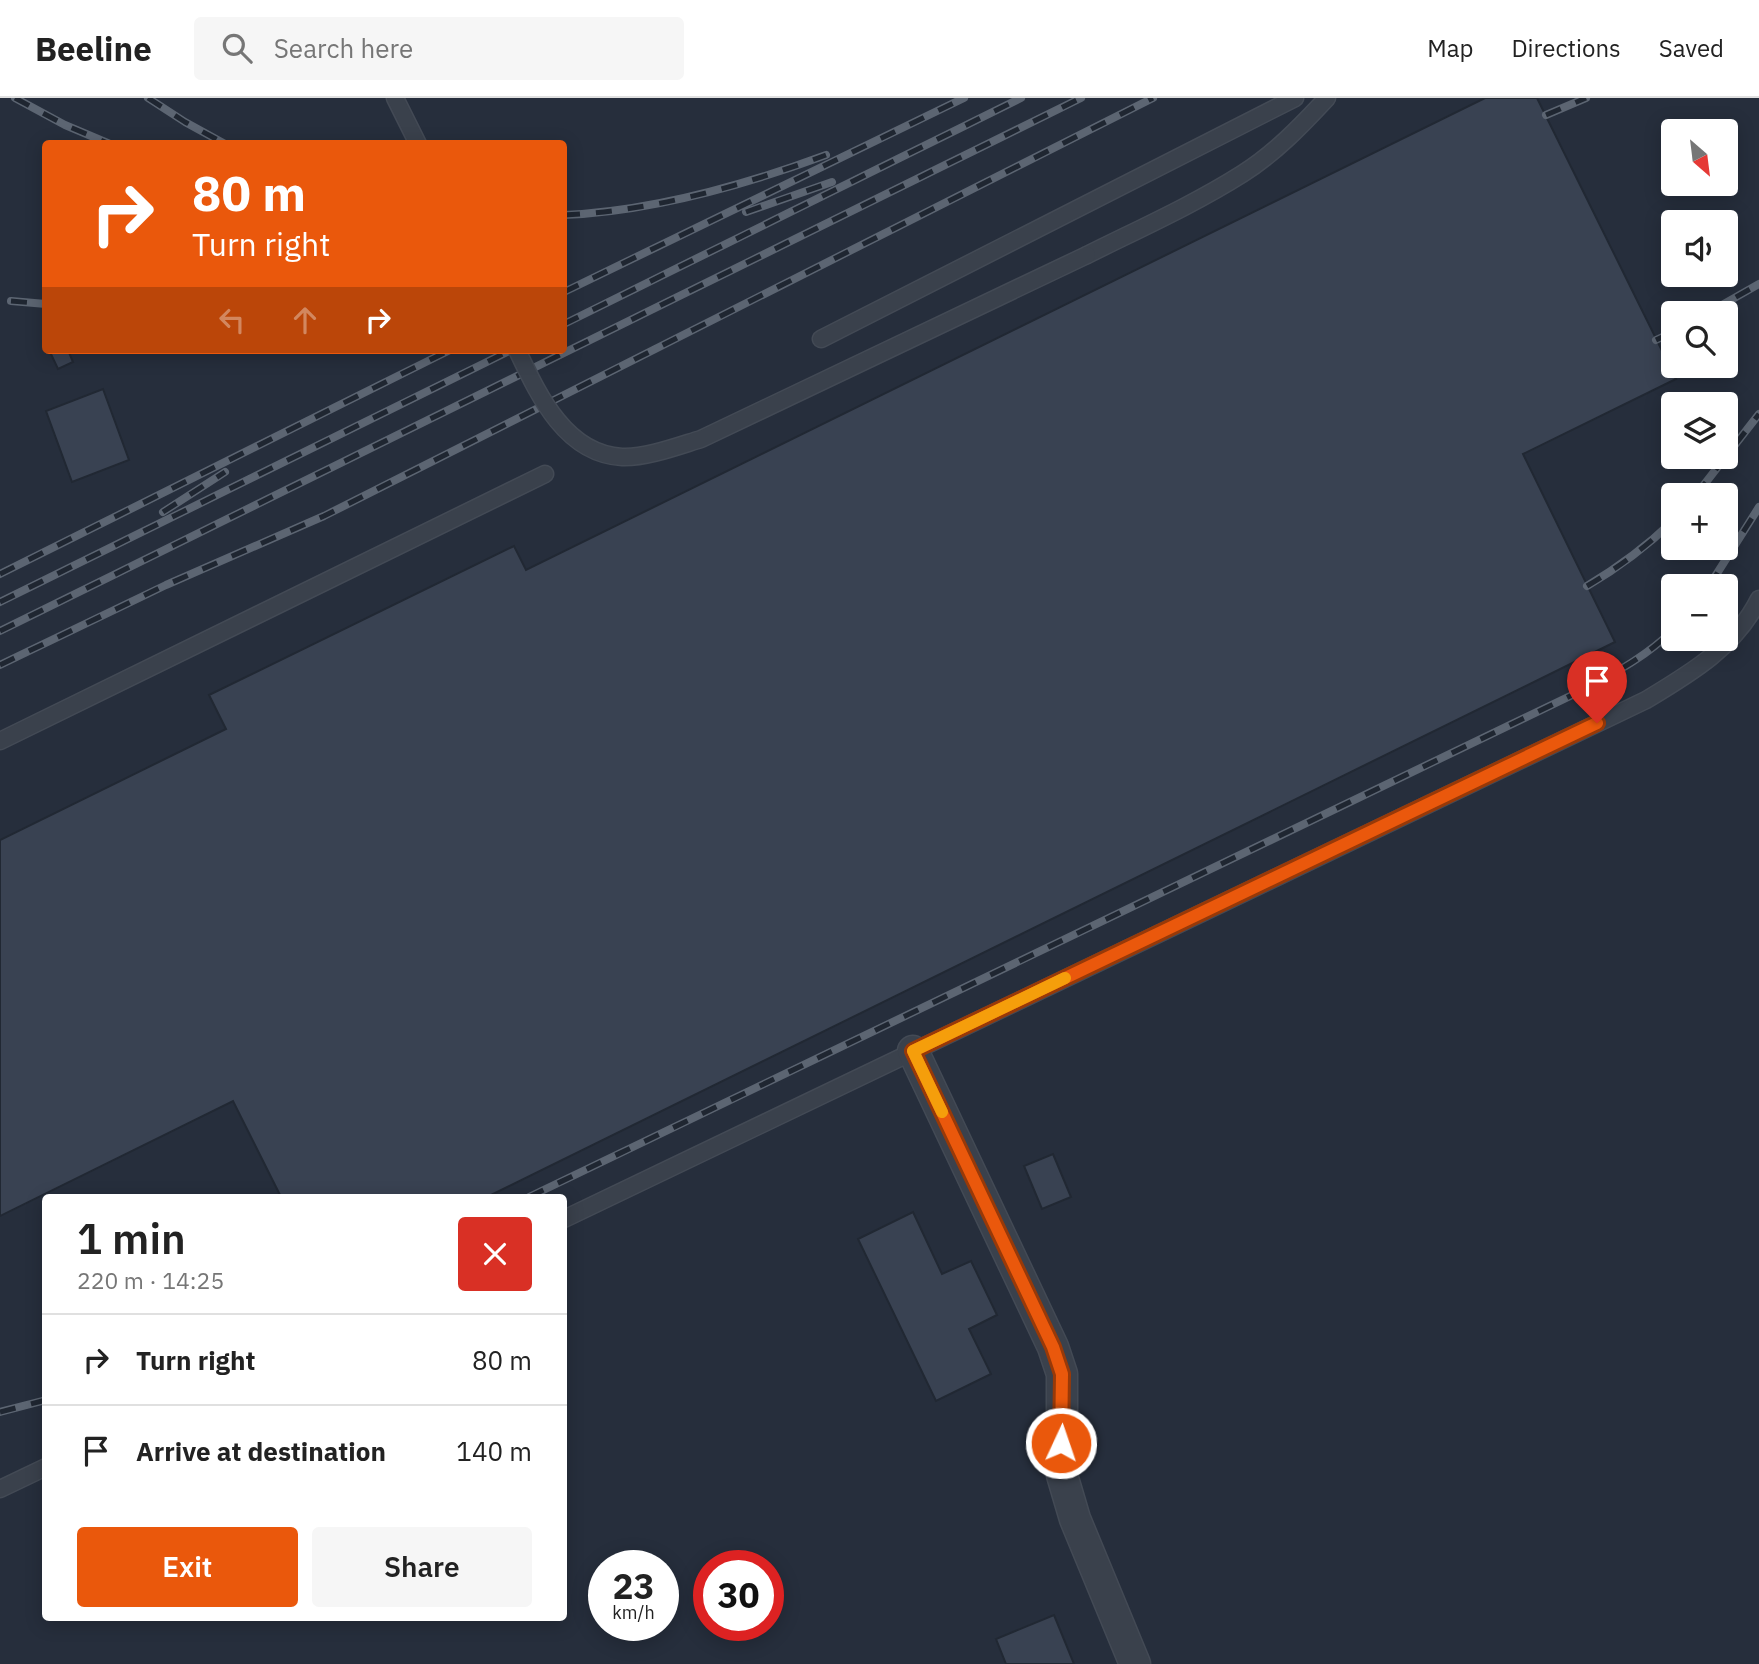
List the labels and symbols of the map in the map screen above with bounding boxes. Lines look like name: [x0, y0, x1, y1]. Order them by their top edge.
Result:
north arrow: [1661, 119, 1738, 196]
pin: [1567, 651, 1627, 723]
position arrow: [1024, 1406, 1098, 1480]
speed limit sign: 30: [693, 1550, 784, 1641]

